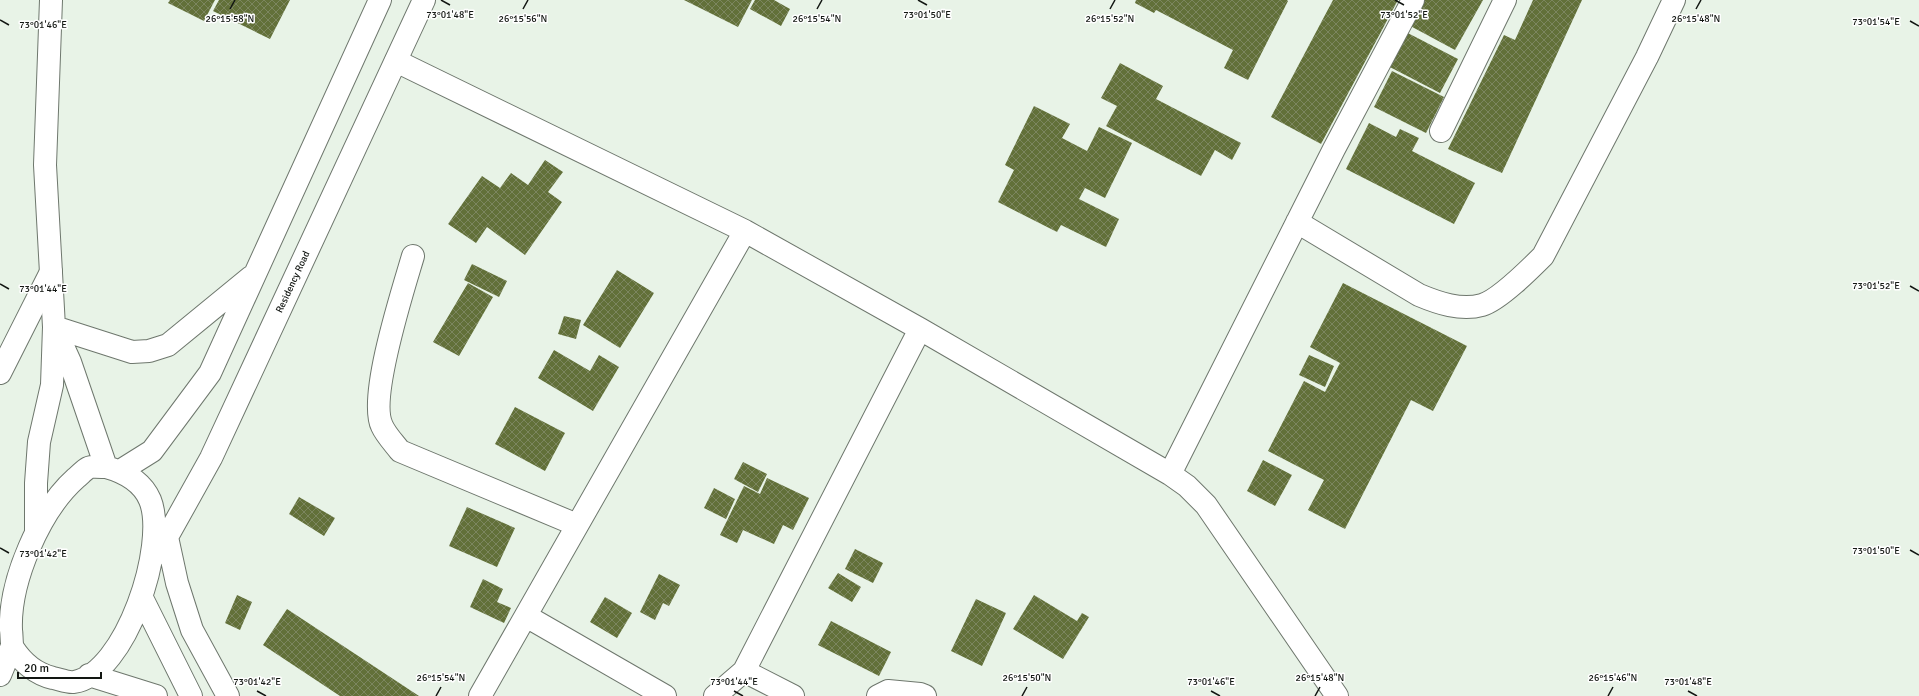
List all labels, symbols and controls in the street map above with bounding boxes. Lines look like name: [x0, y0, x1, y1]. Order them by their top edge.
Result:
text: 73°01'48"E: [426, 9, 474, 21]
text: 73°01'50"E: [903, 9, 951, 21]
text: 73°01'52"E: [1380, 9, 1428, 21]
text: 26°15'58"N: [206, 13, 254, 25]
text: 26°15'56"N: [499, 13, 547, 25]
text: 26°15'54"N: [793, 13, 841, 25]
text: 26°15'52"N: [1086, 13, 1134, 25]
text: 26°15'48"N: [1672, 13, 1720, 25]
text: 73°01'54"E: [1852, 16, 1900, 28]
text: 73°01'46"E: [19, 19, 67, 31]
street label: Residency Road: [273, 249, 313, 315]
text: 73°01'52"E: [1852, 280, 1900, 292]
text: 73°01'44"E: [19, 283, 67, 295]
text: 73°01'50"E: [1852, 545, 1900, 557]
text: 73°01'42"E: [19, 548, 67, 560]
scale bar: [18, 654, 101, 680]
text: 20 m: [24, 661, 49, 676]
text: 26°15'54"N: [417, 672, 465, 684]
text: 26°15'50"N: [1003, 672, 1051, 684]
text: 26°15'48"N: [1296, 672, 1344, 684]
text: 26°15'46"N: [1589, 672, 1637, 684]
text: 73°01'42"E: [233, 676, 281, 688]
text: 73°01'44"E: [710, 676, 758, 688]
text: 73°01'46"E: [1187, 676, 1235, 688]
text: 73°01'48"E: [1664, 676, 1712, 688]

